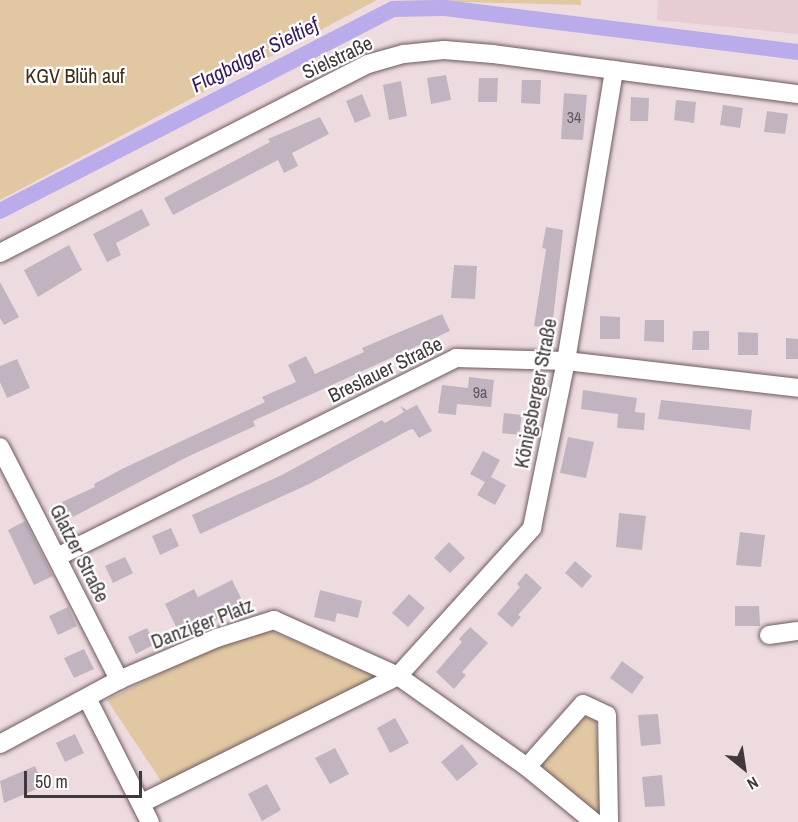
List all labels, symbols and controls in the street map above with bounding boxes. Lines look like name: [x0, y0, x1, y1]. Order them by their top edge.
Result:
water label: Flagbalger Sieltief: [187, 12, 323, 98]
street label: Sielstraße: [298, 30, 376, 84]
park label: KGV Blüh auf: [25, 63, 125, 87]
house number: 34: [567, 107, 581, 127]
street label: Königsberger Straße: [509, 316, 561, 470]
street label: Breslauer Straße: [324, 331, 446, 407]
house number: 9a: [473, 382, 487, 402]
street label: Glatzer Straße: [45, 500, 115, 606]
street label: Danziger Platz: [147, 593, 257, 653]
north arrow: [714, 738, 774, 798]
scale bar: [27, 759, 146, 797]
text: 50 m: [35, 769, 68, 794]
text: N: [743, 772, 763, 795]

